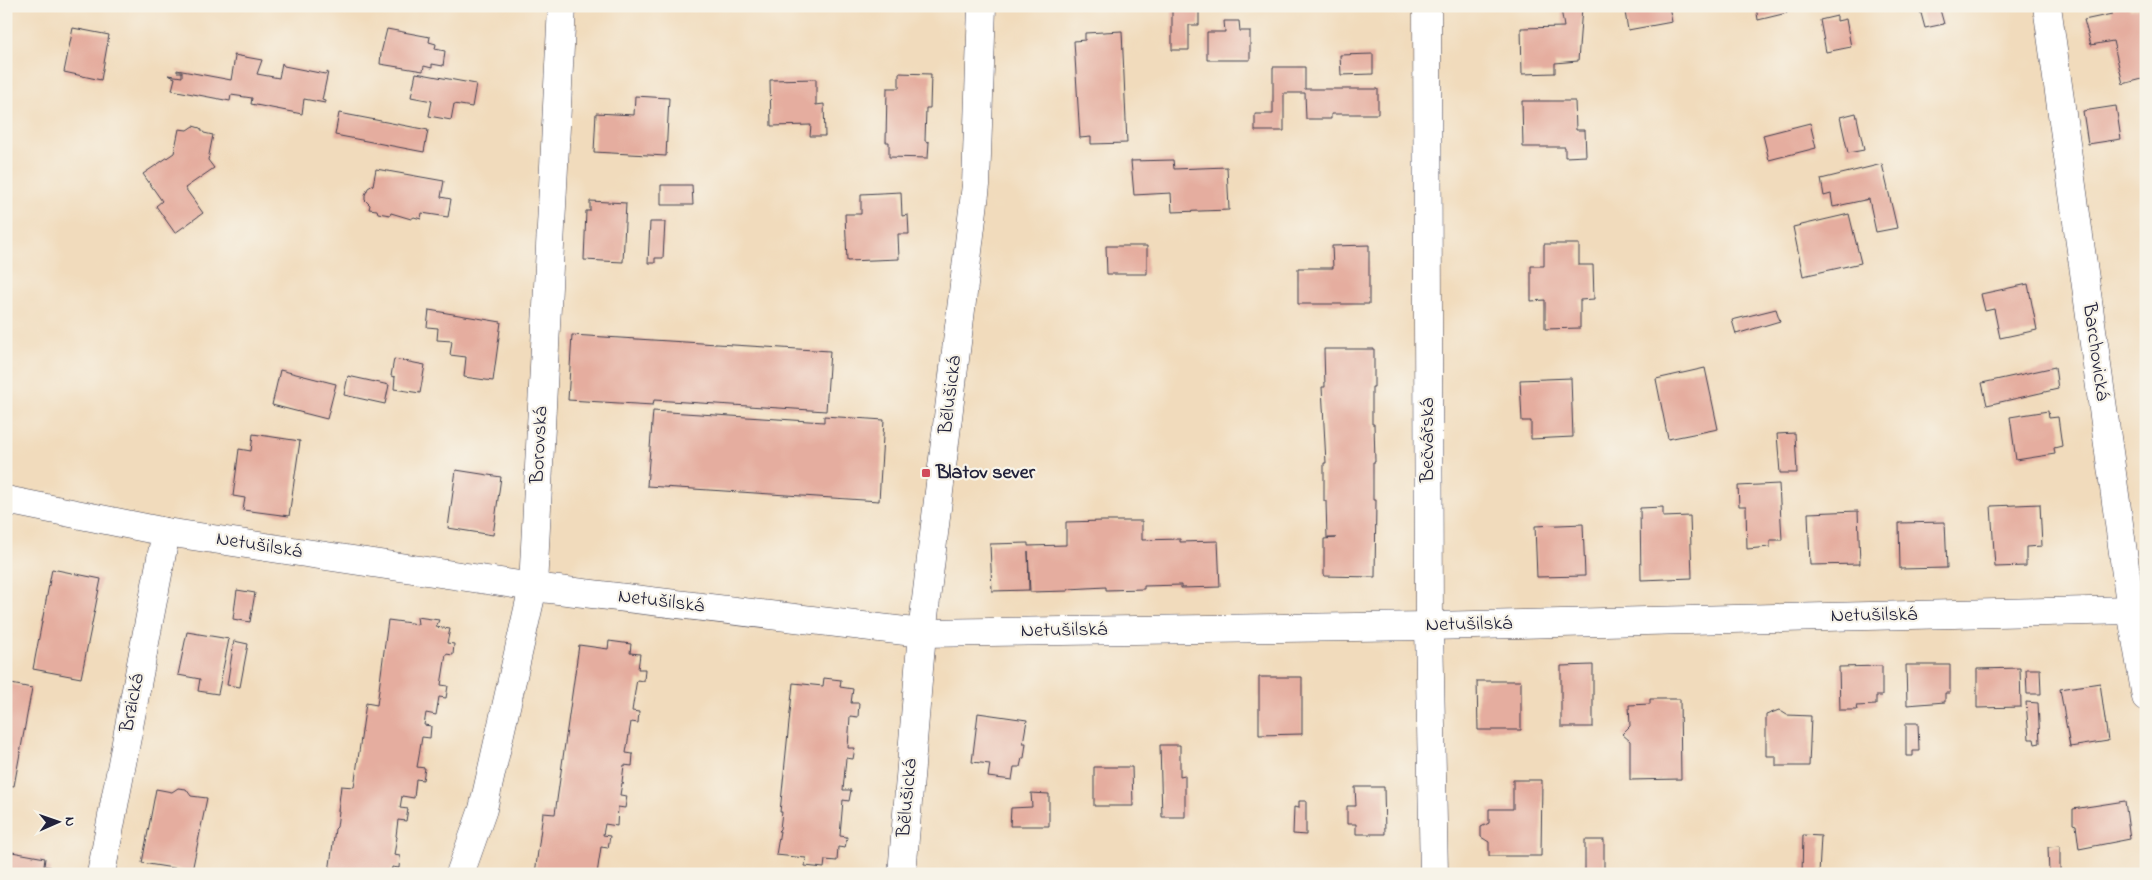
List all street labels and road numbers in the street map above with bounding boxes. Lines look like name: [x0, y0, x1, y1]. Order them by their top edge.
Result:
street label: Barchovická: [2074, 300, 2116, 403]
street label: Bělušická: [932, 354, 970, 437]
street label: Bečvářská: [1414, 398, 1443, 483]
street label: Borovská: [523, 406, 557, 485]
street label: Netušilská: [214, 525, 304, 567]
street label: Netušilská: [616, 582, 706, 622]
street label: Netušilská: [1830, 601, 1918, 631]
street label: Netušilská: [1425, 610, 1513, 640]
street label: Netušilská: [1020, 616, 1108, 646]
street label: Brzická: [113, 671, 153, 736]
street label: Bělušická: [890, 758, 926, 839]

